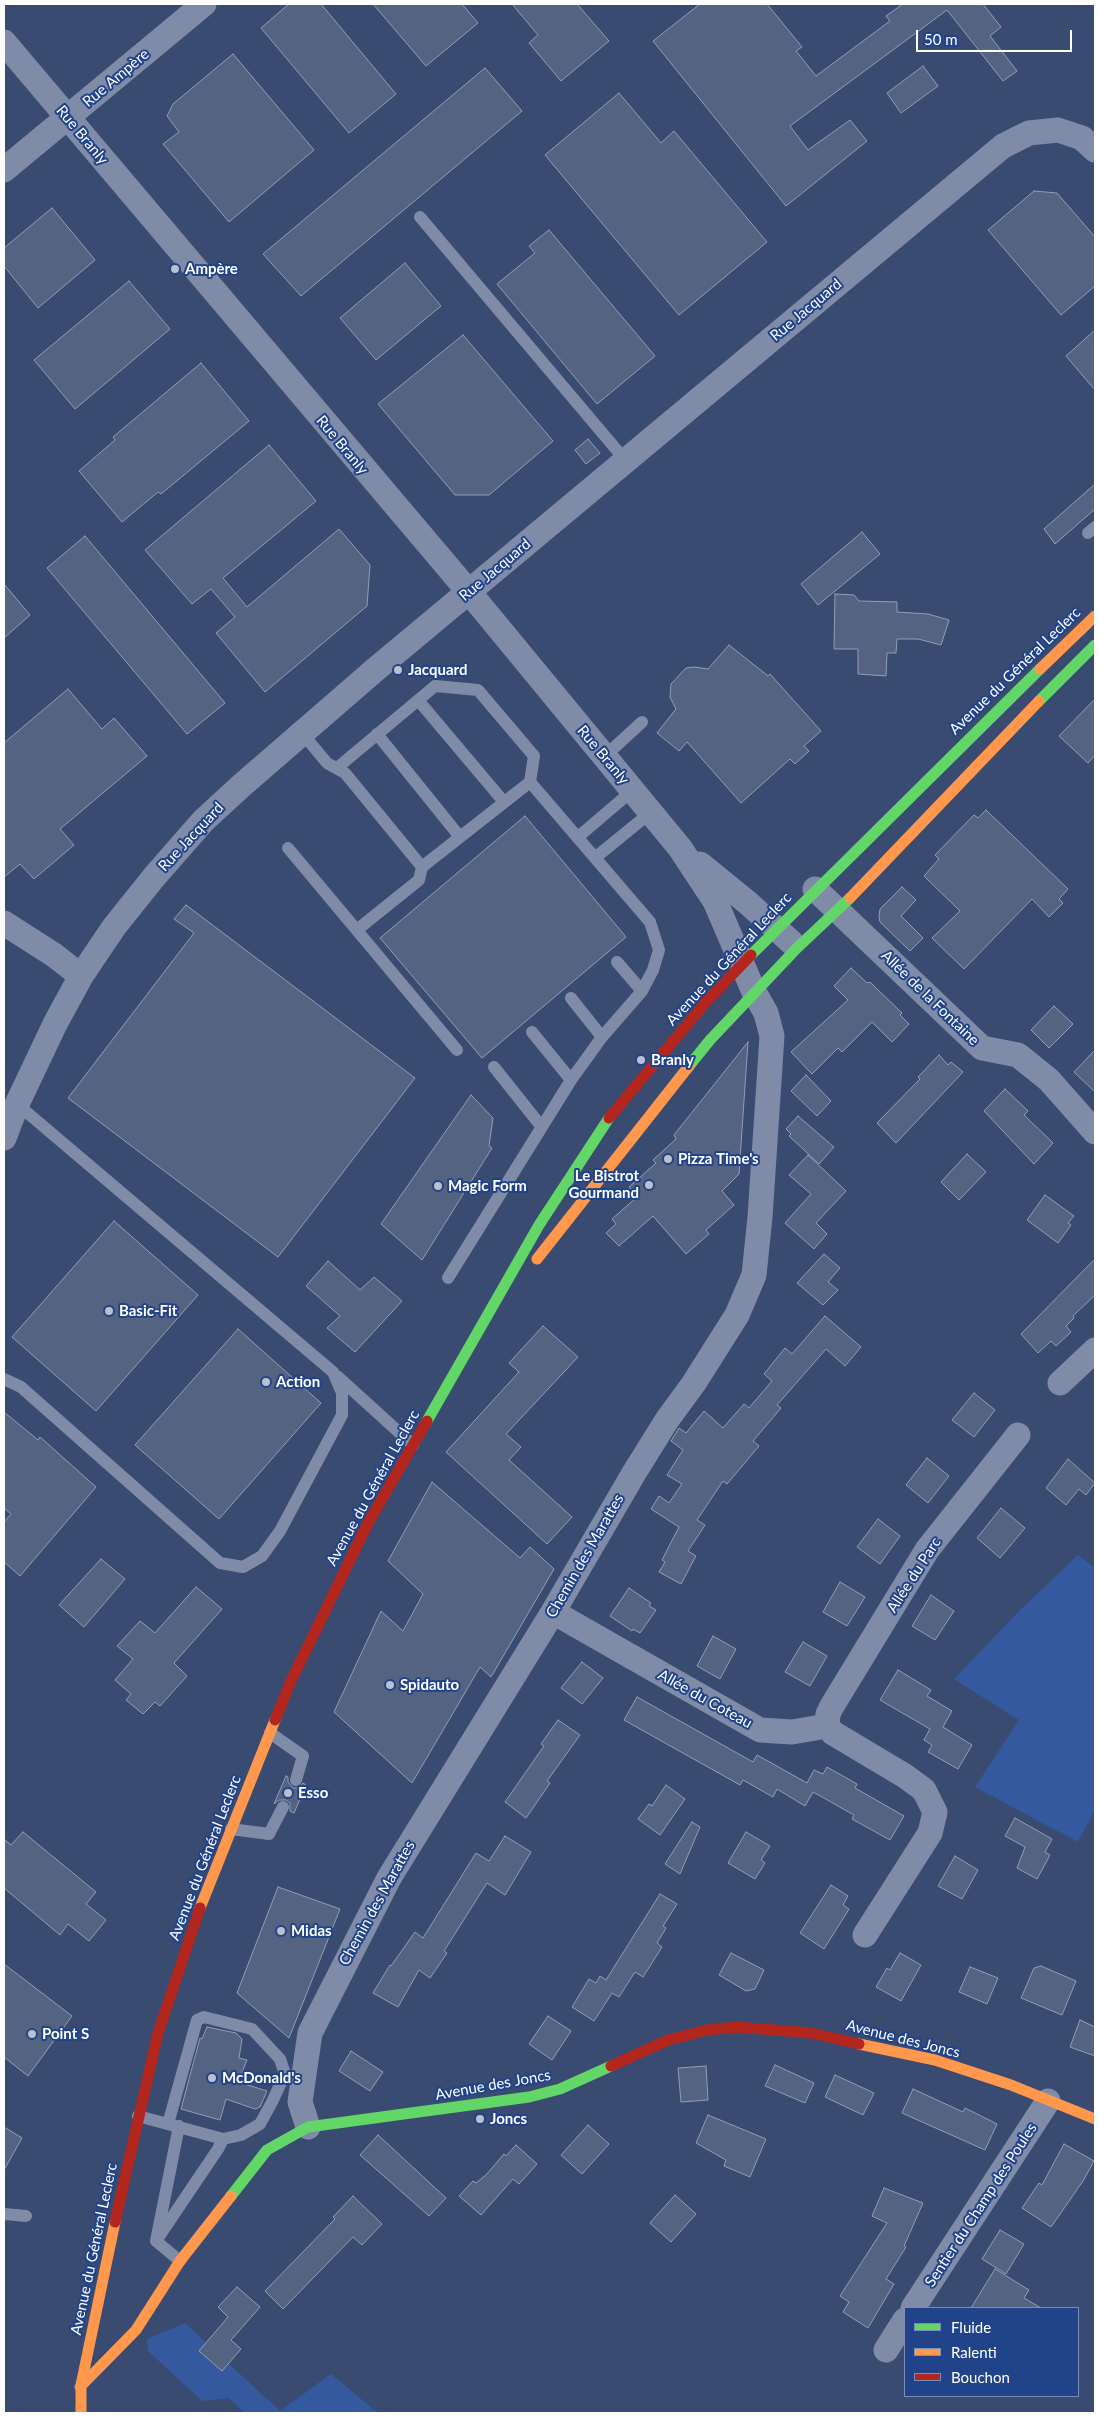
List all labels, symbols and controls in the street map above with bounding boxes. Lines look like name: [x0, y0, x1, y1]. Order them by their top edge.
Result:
scale bar: [919, 20, 1075, 52]
text: 50 m: [924, 30, 958, 48]
street label: Rue Ampère: [79, 45, 153, 111]
street label: Rue Branly: [52, 102, 112, 168]
place label: Ampère: [185, 260, 238, 278]
marker: Ampère: [169, 263, 181, 275]
street label: Rue Jacquard: [767, 275, 845, 345]
street label: Rue Branly: [312, 412, 372, 478]
street label: Rue Jacquard: [456, 535, 534, 605]
street label: Avenue du Général Leclerc: [946, 604, 1084, 738]
place label: Jacquard: [408, 661, 467, 679]
marker: Jacquard: [392, 664, 404, 676]
street label: Rue Branly: [573, 722, 633, 788]
street label: Rue Jacquard: [155, 799, 227, 875]
street label: Avenue du Général Leclerc: [663, 889, 795, 1029]
street label: Allée de la Fontaine: [877, 947, 983, 1049]
place label: Branly: [651, 1051, 694, 1069]
marker: Branly: [635, 1054, 647, 1066]
place label: Pizza Time's: [678, 1150, 759, 1168]
marker: Pizza Time's: [662, 1153, 674, 1165]
place label: Le Bistrot Gourmand: [568, 1167, 639, 1202]
place label: Magic Form: [448, 1177, 527, 1195]
marker: Le Bistrot Gourmand: [643, 1179, 655, 1191]
marker: Magic Form: [432, 1180, 444, 1192]
place label: Basic-Fit: [119, 1302, 177, 1320]
marker: Basic-Fit: [103, 1305, 115, 1317]
place label: Action: [276, 1373, 320, 1391]
marker: Action: [260, 1376, 272, 1388]
street label: Avenue du Général Leclerc: [323, 1407, 423, 1569]
street label: Chemin des Marattes: [542, 1491, 628, 1621]
street label: Allée du Parc: [883, 1534, 945, 1616]
street label: Allée du Coteau: [655, 1666, 755, 1732]
place label: Spidauto: [400, 1676, 459, 1694]
marker: Spidauto: [384, 1679, 396, 1691]
street label: Avenue du Général Leclerc: [165, 1773, 245, 1943]
place label: Esso: [298, 1784, 328, 1802]
marker: Esso: [282, 1787, 294, 1799]
street label: Chemin des Marattes: [335, 1838, 419, 1968]
place label: Midas: [291, 1922, 332, 1940]
marker: Midas: [275, 1925, 287, 1937]
street label: Avenue des Joncs: [844, 2016, 962, 2062]
place label: Point S: [42, 2025, 89, 2043]
marker: Point S: [26, 2028, 38, 2040]
street label: Avenue des Joncs: [434, 2066, 552, 2104]
place label: McDonald's: [222, 2069, 301, 2087]
marker: McDonald's: [206, 2072, 218, 2084]
place label: Joncs: [490, 2110, 527, 2128]
marker: Joncs: [474, 2113, 486, 2125]
street label: Sentier du Champ des Poules: [921, 2120, 1041, 2290]
street label: Avenue du Général Leclerc: [67, 2161, 121, 2337]
legend: [904, 2307, 1079, 2397]
text: Fluide: [951, 2318, 991, 2336]
text: Ralenti: [951, 2343, 997, 2361]
text: Bouchon: [951, 2368, 1010, 2386]

